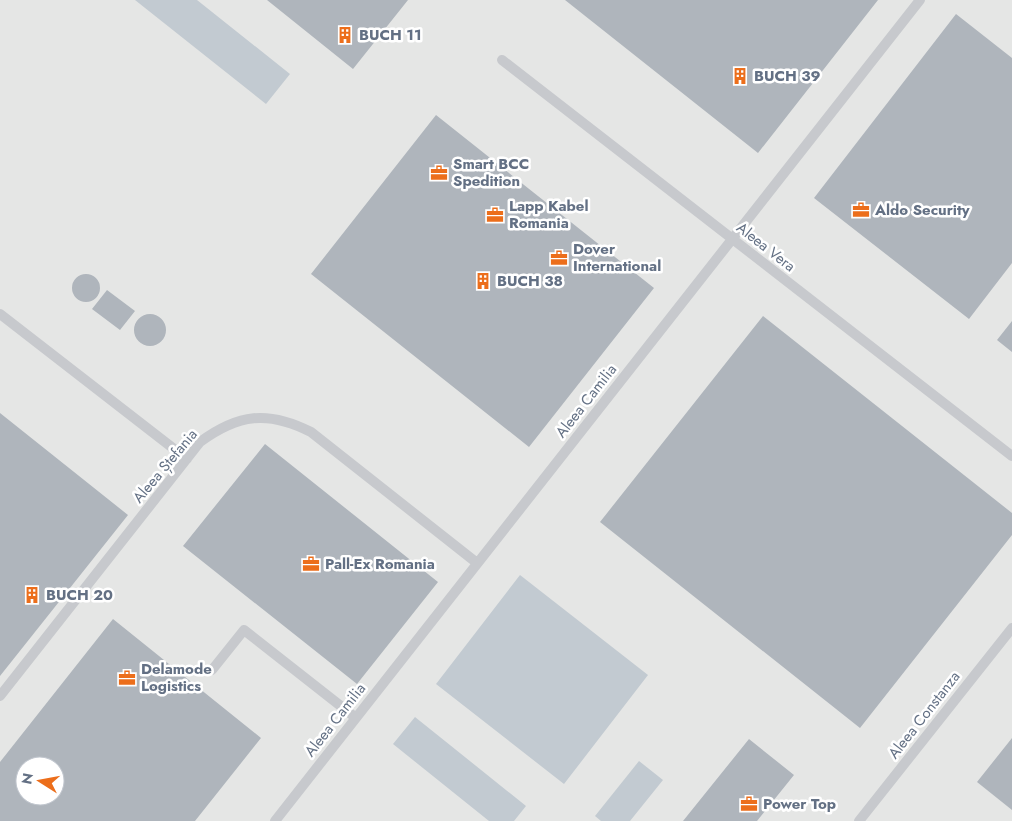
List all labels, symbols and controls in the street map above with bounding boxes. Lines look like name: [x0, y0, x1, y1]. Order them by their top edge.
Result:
place label: BUCH 11: [359, 24, 422, 46]
building icon: BUCH 11: [335, 25, 355, 45]
place label: BUCH 39: [754, 65, 821, 87]
building icon: BUCH 39: [730, 66, 750, 86]
place label: Smart BCC Spedition: [453, 153, 529, 192]
office icon: Smart BCC Spedition: [429, 163, 449, 183]
place label: Lapp Kabel Romania: [509, 195, 589, 234]
place label: Aldo Security: [874, 199, 970, 221]
office icon: Aldo Security: [851, 200, 871, 220]
office icon: Lapp Kabel Romania: [485, 205, 505, 225]
street label: Aleea Vera: [732, 217, 800, 277]
place label: Dover International: [573, 238, 661, 277]
office icon: Dover International: [549, 248, 569, 268]
place label: BUCH 38: [497, 270, 563, 292]
building icon: BUCH 38: [473, 271, 493, 291]
street label: Aleea Camilia: [550, 359, 622, 443]
street label: Aleea Ștefania: [127, 424, 203, 508]
place label: Pall-Ex Romania: [325, 553, 435, 575]
office icon: Pall-Ex Romania: [301, 554, 321, 574]
place label: BUCH 20: [46, 584, 113, 606]
building icon: BUCH 20: [22, 585, 42, 605]
place label: Delamode Logistics: [141, 658, 212, 697]
street label: Aleea Constanza: [883, 667, 965, 763]
office icon: Delamode Logistics: [117, 668, 137, 688]
street label: Aleea Camilia: [299, 678, 371, 762]
north arrow: [15, 756, 65, 806]
text: N: [16, 771, 38, 786]
place label: Power Top: [763, 793, 836, 815]
office icon: Power Top: [739, 794, 759, 814]

